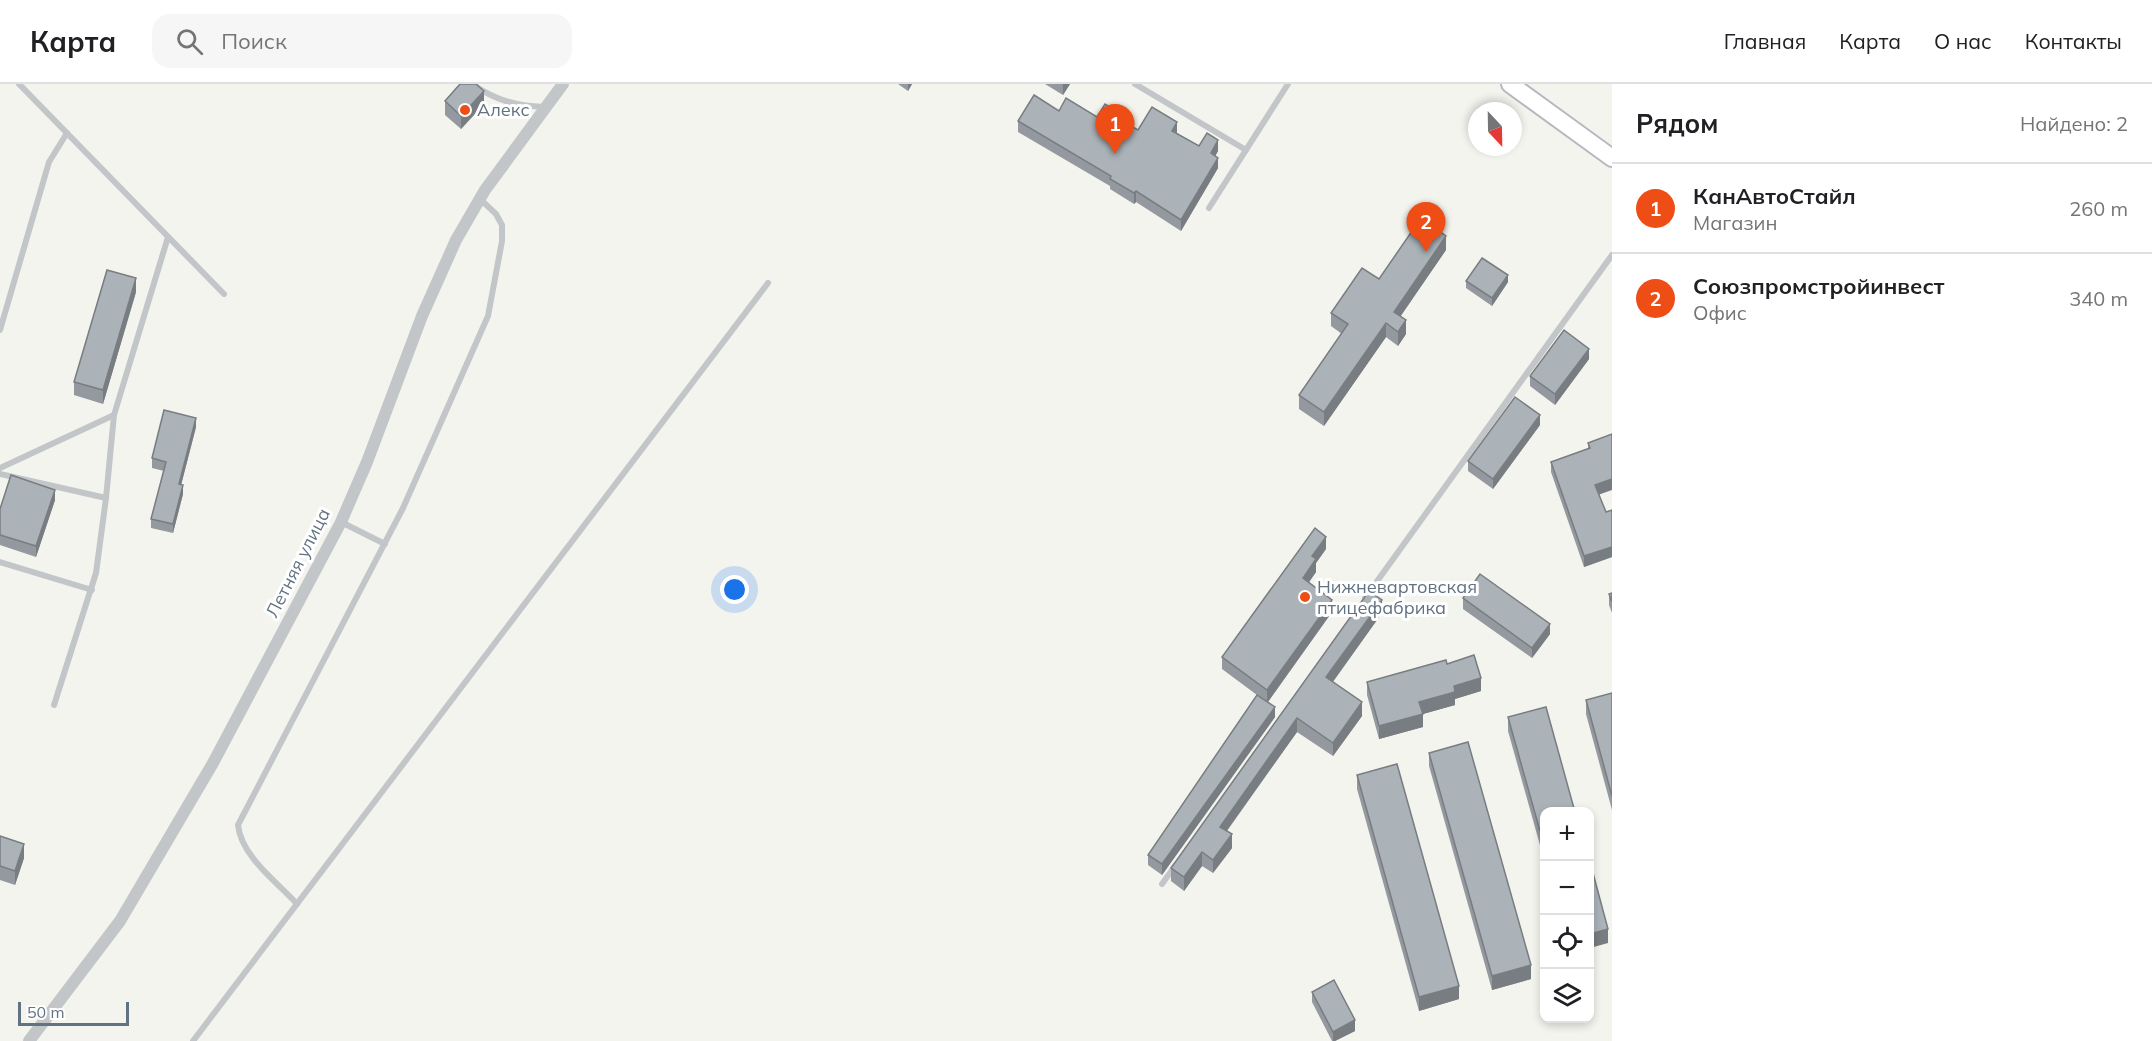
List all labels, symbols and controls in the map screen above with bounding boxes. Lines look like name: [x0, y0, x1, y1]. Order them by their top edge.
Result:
search box: [152, 14, 572, 68]
text: Карта: [30, 24, 116, 59]
icon: search: [173, 25, 206, 58]
text: Поиск: [221, 27, 287, 55]
text: Главная: [1724, 28, 1806, 54]
text: Карта: [1839, 28, 1901, 54]
text: О нас: [1934, 28, 1992, 54]
text: Контакты: [2025, 28, 2122, 54]
place label: Алекс: [477, 98, 530, 121]
north arrow: [1468, 102, 1522, 156]
marker: Алекс: [458, 103, 472, 117]
pin: 1: [1096, 104, 1134, 154]
text: Рядом: [1636, 107, 1719, 140]
text: Найдено: 2: [2020, 111, 2128, 136]
text: КанАвтоСтайл: [1693, 182, 1856, 210]
text: 1: [1650, 196, 1662, 221]
text: 260 m: [2069, 196, 2128, 221]
pin: 2: [1406, 202, 1446, 252]
text: Магазин: [1693, 210, 1777, 235]
text: Союзпромстройинвест: [1693, 272, 1944, 300]
text: 2: [1650, 286, 1662, 311]
text: 340 m: [2069, 286, 2128, 311]
text: Офис: [1693, 300, 1747, 325]
street label: Летняя улица: [260, 504, 335, 621]
your location: [720, 575, 749, 604]
place label: Нижневартовская птицефабрика: [1317, 575, 1477, 619]
marker: Нижневартовская птицефабрика: [1298, 590, 1312, 604]
map controls: [1540, 807, 1594, 1023]
button: +: [1540, 807, 1594, 861]
button: −: [1540, 861, 1594, 915]
button: locate: [1540, 915, 1594, 969]
button: layers: [1540, 969, 1594, 1023]
scale bar: [18, 999, 129, 1026]
text: 50 m: [27, 1002, 64, 1022]

